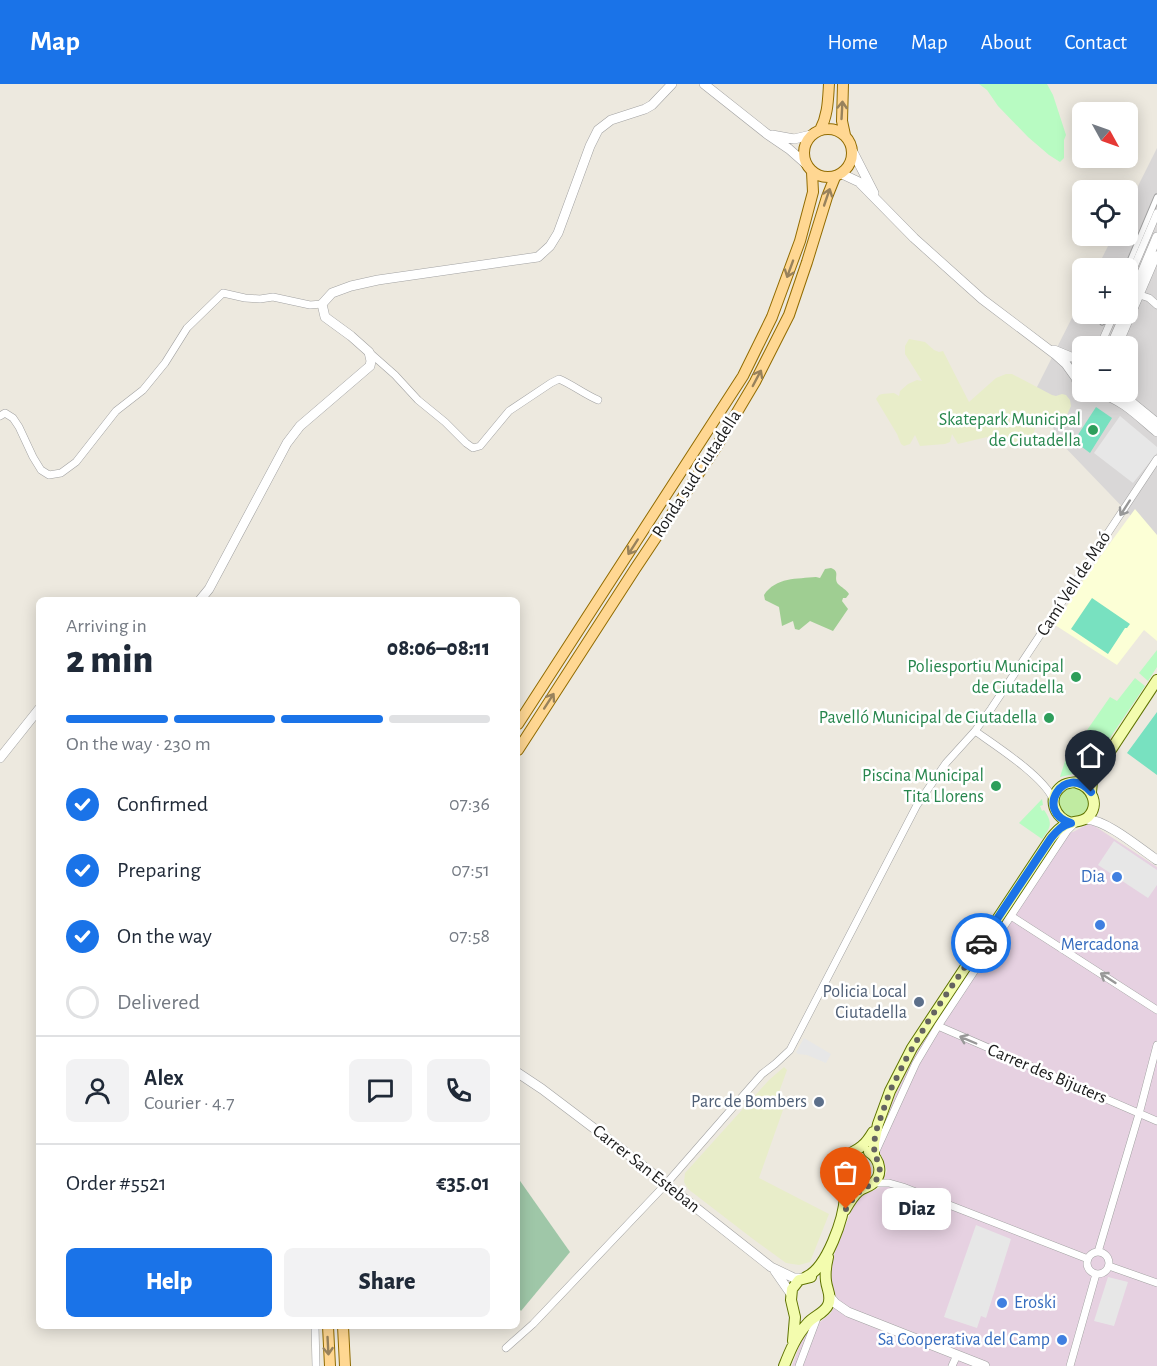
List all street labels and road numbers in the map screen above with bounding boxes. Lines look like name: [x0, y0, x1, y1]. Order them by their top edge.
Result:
street label: Ronda sud Ciutadella: [649, 407, 745, 541]
street label: Camí Vell de Maó: [1034, 528, 1114, 639]
street label: Carrer des Bijuters: [985, 1041, 1109, 1107]
street label: Carrer San Esteban: [589, 1122, 703, 1216]

